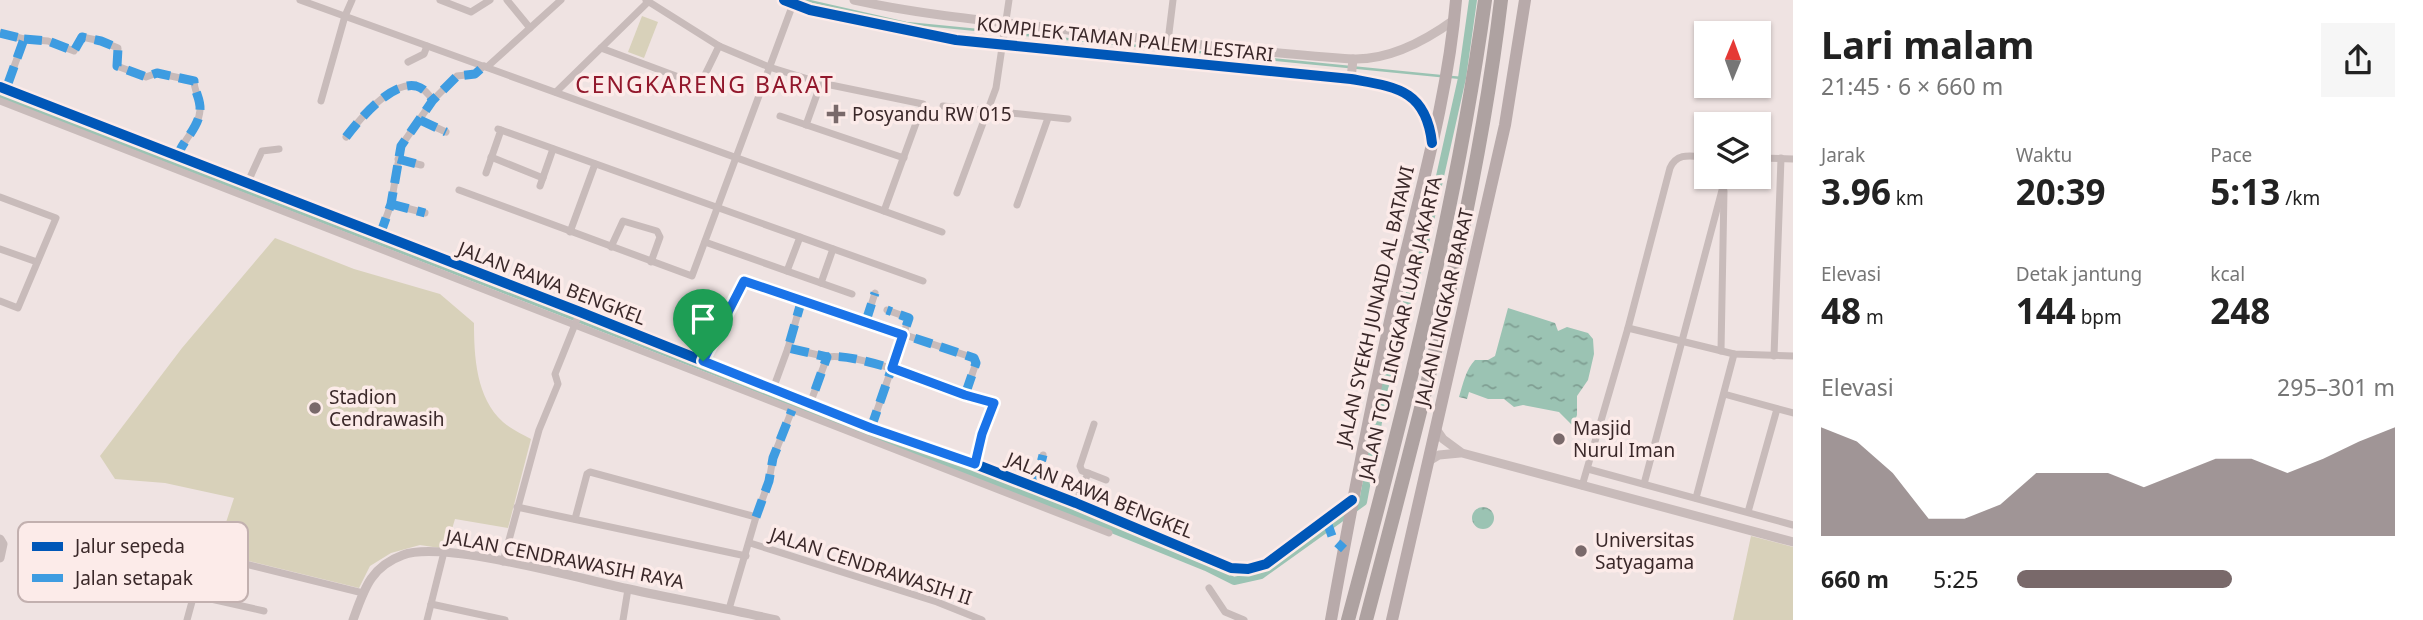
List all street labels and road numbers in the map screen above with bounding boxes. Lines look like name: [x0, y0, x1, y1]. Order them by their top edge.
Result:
street label: KOMPLEK TAMAN PALEM LESTARI: [975, 10, 1275, 68]
street label: JALAN SYEKH JUNAID AL BATAWI: [1330, 163, 1420, 451]
street label: JALAN TOL LINGKAR LUAR JAKARTA: [1352, 173, 1448, 484]
street label: JALAN LINGKAR BARAT: [1408, 205, 1479, 410]
street label: JALAN RAWA BENGKEL: [452, 234, 650, 331]
street label: JALAN RAWA BENGKEL: [1001, 445, 1197, 544]
street label: JALAN CENDRAWASIH II: [765, 520, 975, 611]
street label: JALAN CENDRAWASIH RAYA: [442, 523, 687, 595]

